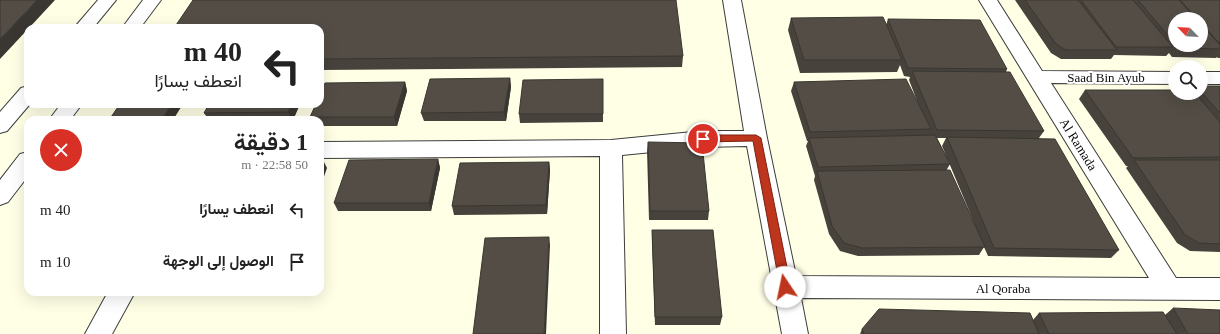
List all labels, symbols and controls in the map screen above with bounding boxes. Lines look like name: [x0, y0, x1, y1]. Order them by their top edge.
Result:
north arrow: [1168, 12, 1208, 52]
map controls: [1168, 12, 1208, 100]
text: 40 m: [184, 36, 242, 67]
icon: left: [256, 40, 308, 92]
button: search: [1168, 60, 1208, 100]
street label: Saad Bin Ayub: [1067, 70, 1145, 85]
text: انعطف يسارًا: [154, 71, 242, 91]
street label: Al Ramada: [1057, 115, 1101, 173]
pin: [686, 122, 720, 156]
icon: arrive: [692, 128, 714, 150]
button: close: [40, 129, 82, 171]
text: 1 دقيقة: [234, 129, 308, 155]
text: 50 m · 22:58: [241, 157, 308, 172]
icon: left: [286, 199, 308, 221]
text: انعطف يسارًا: [199, 201, 274, 217]
text: 40 m: [40, 202, 70, 218]
icon: arrive: [286, 251, 308, 273]
text: الوصول إلى الوجهة: [163, 253, 274, 269]
text: 10 m: [40, 254, 70, 270]
position arrow: [764, 266, 806, 308]
street label: Al Qoraba: [976, 281, 1030, 296]

